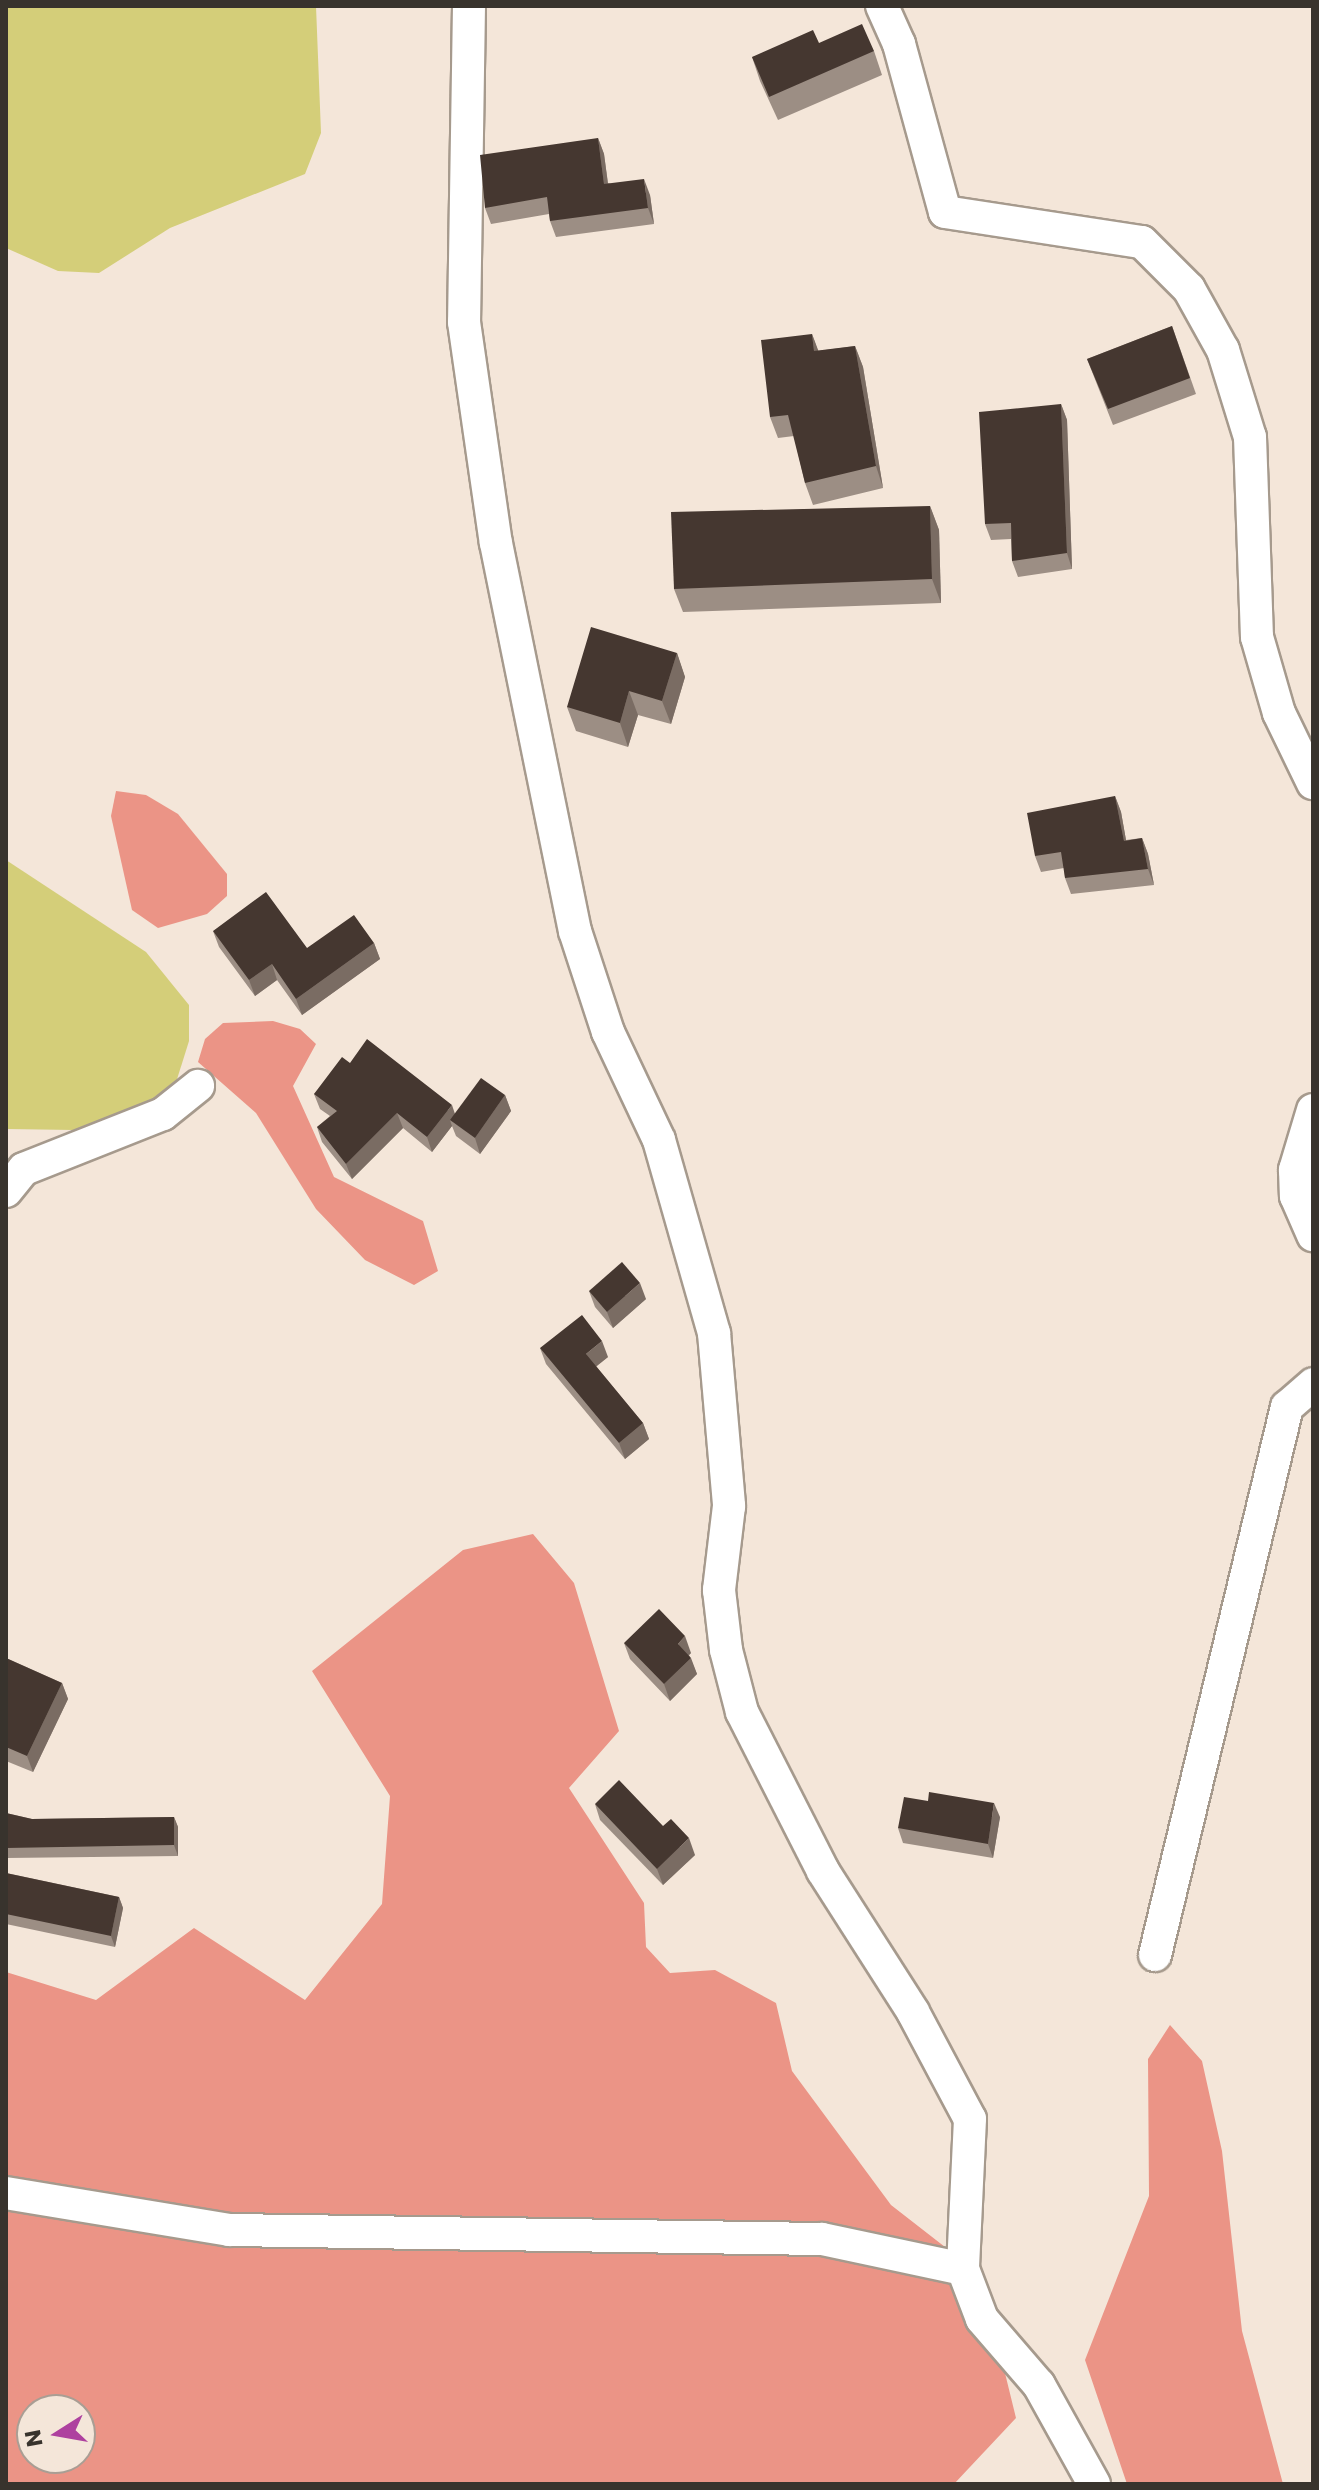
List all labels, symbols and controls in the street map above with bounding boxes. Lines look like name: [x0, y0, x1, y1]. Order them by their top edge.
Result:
north arrow: [16, 2394, 96, 2474]
text: N: [17, 2427, 51, 2449]

